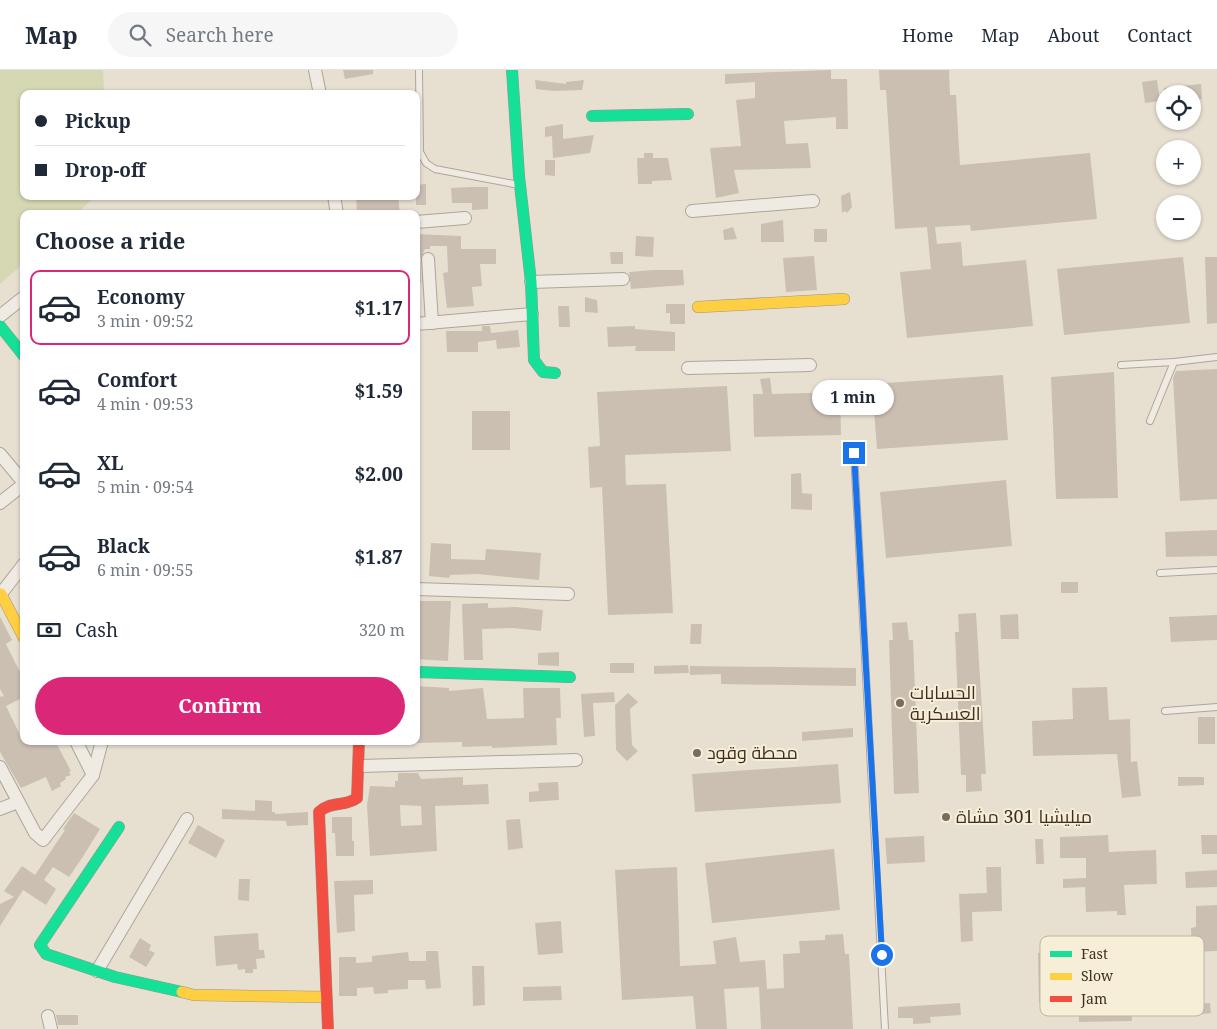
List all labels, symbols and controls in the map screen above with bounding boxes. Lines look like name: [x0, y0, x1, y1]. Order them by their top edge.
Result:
search box: [108, 12, 458, 57]
text: Map: [25, 18, 78, 51]
icon: search: [126, 21, 154, 49]
text: Search here: [166, 22, 274, 48]
text: Home: [902, 23, 953, 47]
text: Map: [981, 23, 1019, 47]
text: About: [1047, 23, 1099, 47]
text: Contact: [1127, 23, 1192, 47]
map controls: [1156, 85, 1201, 240]
button: locate: [1156, 85, 1201, 130]
text: Pickup: [65, 108, 131, 134]
button: +: [1156, 140, 1201, 185]
text: Drop-off: [65, 157, 145, 183]
button: −: [1156, 195, 1201, 240]
text: Choose a ride: [35, 225, 185, 255]
text: Economy: [97, 284, 185, 310]
icon: car: [37, 285, 82, 330]
text: $1.17: [354, 295, 403, 321]
text: 3 min · 09:52: [97, 310, 193, 332]
text: Comfort: [97, 367, 177, 393]
icon: car: [37, 368, 82, 413]
text: $1.59: [354, 378, 403, 404]
callout: 1 min: [813, 380, 895, 416]
text: 1 min: [830, 386, 876, 408]
text: 4 min · 09:53: [97, 393, 193, 415]
route end: [843, 442, 865, 464]
text: XL: [97, 450, 123, 476]
icon: car: [37, 451, 82, 496]
text: $2.00: [354, 461, 403, 487]
text: 5 min · 09:54: [97, 476, 193, 498]
text: Black: [97, 533, 150, 559]
icon: car: [37, 534, 82, 579]
text: $1.87: [354, 544, 403, 570]
text: 6 min · 09:55: [97, 559, 193, 581]
icon: cash: [35, 616, 63, 644]
text: Cash: [75, 617, 118, 643]
text: 320 m: [359, 619, 405, 641]
button: Confirm: [35, 677, 405, 735]
place label: الحسابات العسكرية: [910, 680, 981, 725]
marker: الحسابات العسكرية: [894, 697, 906, 709]
place label: محطة وقود: [707, 740, 798, 764]
marker: محطة وقود: [691, 747, 703, 759]
place label: ميليشيا 301 مشاة: [956, 804, 1092, 828]
marker: ميليشيا 301 مشاة: [940, 811, 952, 823]
legend: [1040, 936, 1204, 1016]
route start: [871, 944, 893, 966]
text: Fast: [1081, 944, 1108, 963]
text: Slow: [1081, 966, 1114, 985]
text: Jam: [1080, 989, 1107, 1008]

